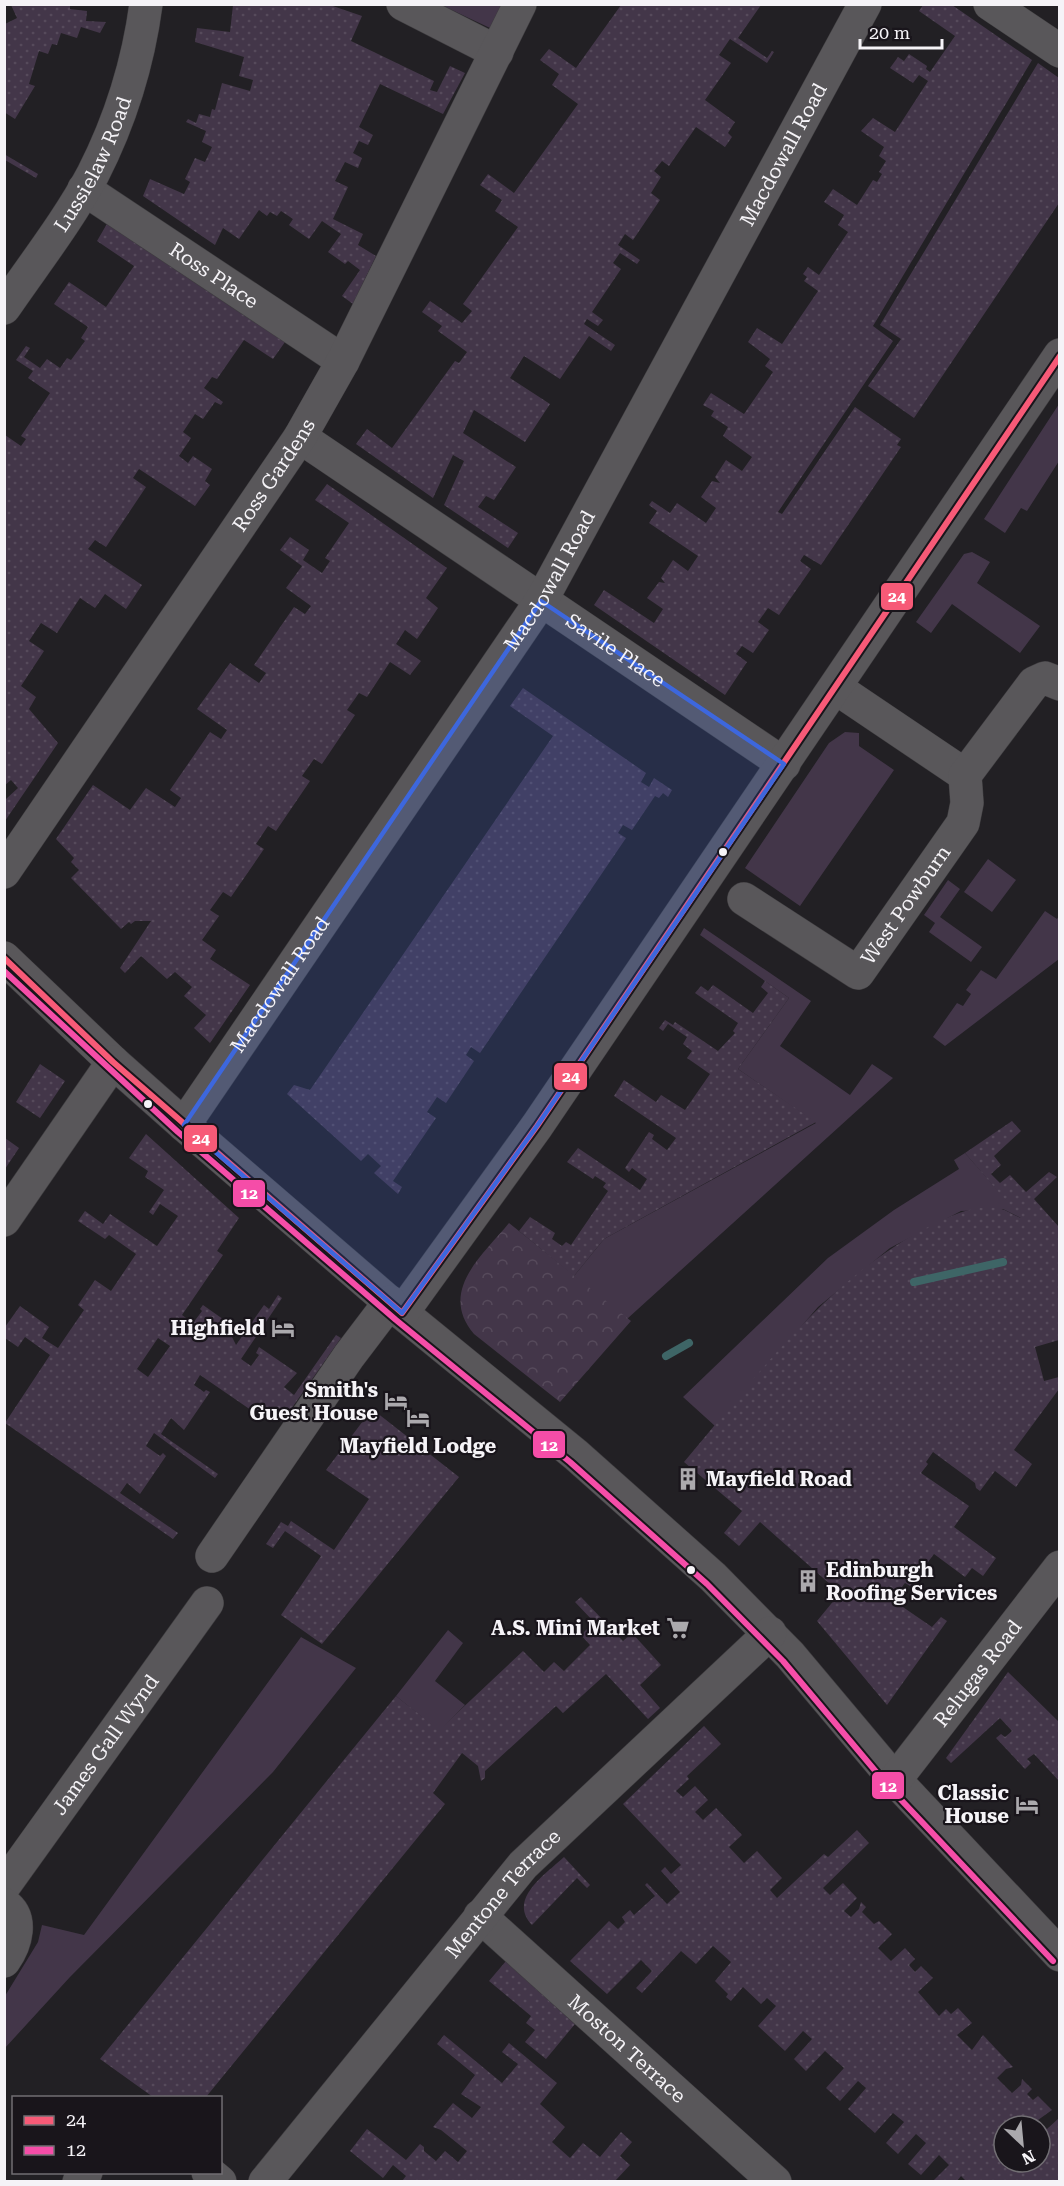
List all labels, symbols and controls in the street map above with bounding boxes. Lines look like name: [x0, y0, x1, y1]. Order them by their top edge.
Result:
scale bar: [860, 12, 942, 50]
text: 20 m: [869, 22, 910, 43]
street label: Macdowall Road: [735, 79, 832, 230]
street label: Lussielaw Road: [49, 93, 136, 236]
street label: Ross Place: [165, 237, 263, 313]
street label: Ross Gardens: [227, 414, 320, 536]
street label: Macdowall Road: [499, 506, 600, 655]
line badge: 24: [880, 582, 914, 611]
text: 24: [888, 587, 906, 606]
street label: Savile Place: [561, 608, 670, 692]
street label: West Powburn: [856, 841, 956, 969]
unlabelled marker: [717, 846, 729, 858]
street label: Macdowall Road: [225, 912, 335, 1057]
line badge: 24: [553, 1062, 588, 1091]
text: 24: [562, 1067, 580, 1086]
unlabelled marker: [142, 1098, 154, 1110]
line badge: 24: [183, 1124, 218, 1153]
text: 24: [192, 1129, 210, 1148]
line badge: 12: [232, 1179, 266, 1208]
text: 12: [240, 1184, 258, 1203]
hotel icon: Highfield: [270, 1315, 296, 1341]
place label: Highfield: [171, 1316, 266, 1340]
place label: Smith's Guest House: [249, 1378, 378, 1425]
hotel icon: Smith's Guest House: [383, 1388, 409, 1414]
hotel icon: Mayfield Lodge: [405, 1405, 431, 1431]
line badge: 12: [532, 1430, 566, 1459]
place label: Mayfield Lodge: [340, 1434, 497, 1458]
text: 12: [540, 1436, 558, 1455]
building icon: Mayfield Road: [675, 1466, 701, 1492]
place label: Mayfield Road: [706, 1467, 853, 1491]
place label: Edinburgh Roofing Services: [826, 1558, 997, 1605]
unlabelled marker: [685, 1564, 697, 1576]
building icon: Edinburgh Roofing Services: [795, 1568, 821, 1594]
supermarket icon: A.S. Mini Market: [665, 1615, 691, 1641]
street label: Relugas Road: [929, 1615, 1027, 1731]
place label: A.S. Mini Market: [491, 1616, 660, 1640]
street label: James Gall Wynd: [47, 1670, 164, 1819]
line badge: 12: [871, 1771, 905, 1800]
text: 12: [879, 1777, 897, 1796]
place label: Classic House: [938, 1781, 1009, 1828]
hotel icon: Classic House: [1014, 1792, 1040, 1818]
street label: Mentone Terrace: [440, 1824, 565, 1963]
street label: Moston Terrace: [563, 1989, 691, 2108]
legend: [12, 2096, 222, 2174]
text: 24: [66, 2109, 86, 2130]
north arrow: [992, 2114, 1052, 2174]
text: 12: [66, 2139, 86, 2160]
text: N: [1019, 2146, 1038, 2168]

